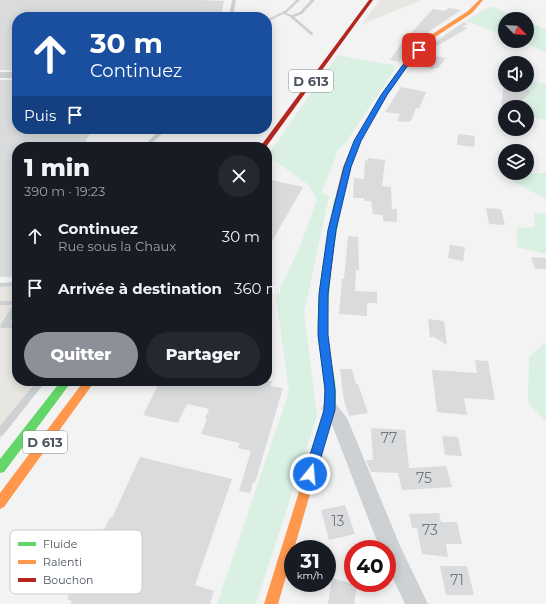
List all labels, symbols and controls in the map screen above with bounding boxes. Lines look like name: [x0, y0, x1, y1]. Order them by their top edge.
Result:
north arrow: [498, 12, 534, 48]
map controls: [498, 12, 534, 180]
text: 30 m: [90, 26, 163, 60]
icon: ahead: [24, 28, 76, 80]
pin: [402, 33, 436, 67]
icon: arrive: [408, 39, 430, 61]
button: sound: [498, 56, 534, 92]
text: Continuez: [90, 60, 182, 82]
road number: D 613: [289, 70, 333, 92]
button: search: [498, 100, 534, 136]
icon: arrive: [64, 104, 86, 126]
text: Puis: [24, 106, 56, 125]
button: layers: [498, 144, 534, 180]
text: 1 min: [24, 153, 90, 182]
button: close: [218, 155, 260, 197]
text: 390 m · 19:23: [24, 183, 105, 199]
text: Continuez: [58, 219, 138, 238]
icon: ahead: [24, 225, 46, 247]
text: 30 m: [222, 227, 260, 246]
text: Rue sous la Chaux: [58, 238, 176, 254]
icon: arrive: [24, 277, 46, 299]
text: Arrivée à destination: [58, 279, 222, 298]
text: 360 m: [234, 279, 281, 298]
button: Quitter: [24, 332, 138, 378]
button: Partager: [146, 332, 260, 378]
house number: 77: [381, 429, 397, 447]
road number: D 613: [23, 431, 67, 453]
position arrow: [289, 453, 331, 495]
house number: 75: [416, 469, 432, 487]
house number: 13: [332, 512, 345, 530]
house number: 73: [422, 521, 438, 539]
legend: [10, 530, 142, 594]
text: Fluide: [43, 537, 78, 551]
speed limit sign: 40: [344, 540, 396, 592]
text: 31: [300, 549, 320, 573]
text: Ralenti: [43, 555, 82, 569]
text: km/h: [297, 569, 323, 582]
house number: 71: [450, 571, 464, 589]
text: Bouchon: [43, 573, 93, 587]

